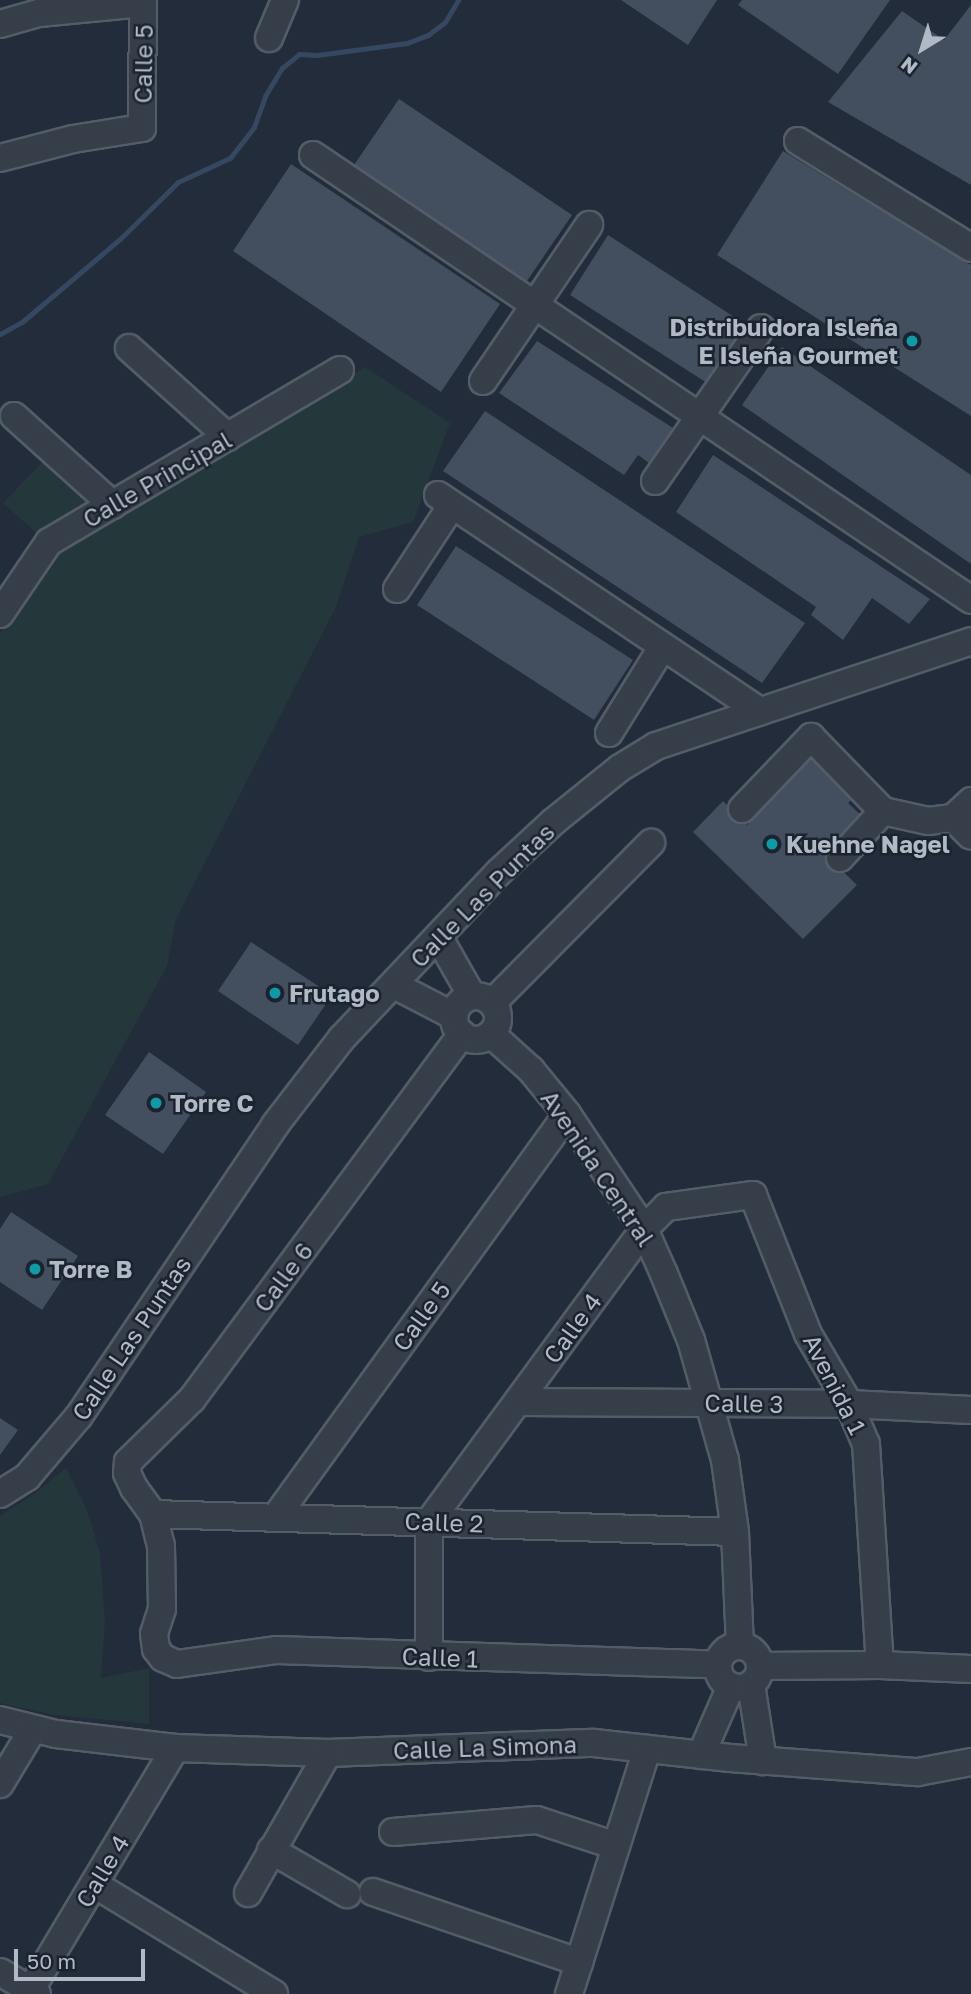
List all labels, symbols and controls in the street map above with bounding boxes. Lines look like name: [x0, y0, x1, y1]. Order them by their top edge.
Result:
north arrow: [887, 14, 957, 84]
street label: Calle 5: [128, 24, 158, 104]
text: N: [896, 52, 922, 79]
place label: Distribuidora Isleña E Isleña Gourmet: [670, 313, 898, 369]
marker: Distribuidora Isleña E Isleña Gourmet: [904, 333, 920, 349]
street label: Calle Principal: [78, 425, 236, 533]
street label: Calle Las Puntas: [404, 817, 560, 973]
place label: Kuehne Nagel: [786, 830, 950, 858]
marker: Kuehne Nagel: [764, 836, 780, 852]
place label: Frutago: [289, 979, 380, 1007]
marker: Frutago: [267, 985, 283, 1001]
street label: Avenida Central: [535, 1085, 661, 1251]
place label: Torre C: [170, 1089, 254, 1117]
marker: Torre C: [148, 1095, 164, 1111]
street label: Calle 6: [248, 1237, 318, 1317]
street label: Calle Las Puntas: [65, 1250, 197, 1426]
place label: Torre B: [49, 1255, 133, 1283]
marker: Torre B: [27, 1261, 43, 1277]
street label: Calle 5: [386, 1276, 456, 1356]
street label: Calle 4: [537, 1287, 607, 1369]
street label: Avenida 1: [798, 1329, 872, 1439]
street label: Calle 3: [704, 1388, 784, 1418]
street label: Calle 2: [404, 1506, 484, 1538]
street label: Calle 1: [401, 1641, 479, 1673]
street label: Calle La Simona: [392, 1729, 578, 1765]
street label: Calle 4: [69, 1829, 135, 1913]
scale bar: [18, 1934, 149, 1978]
text: 50 m: [27, 1948, 76, 1974]

